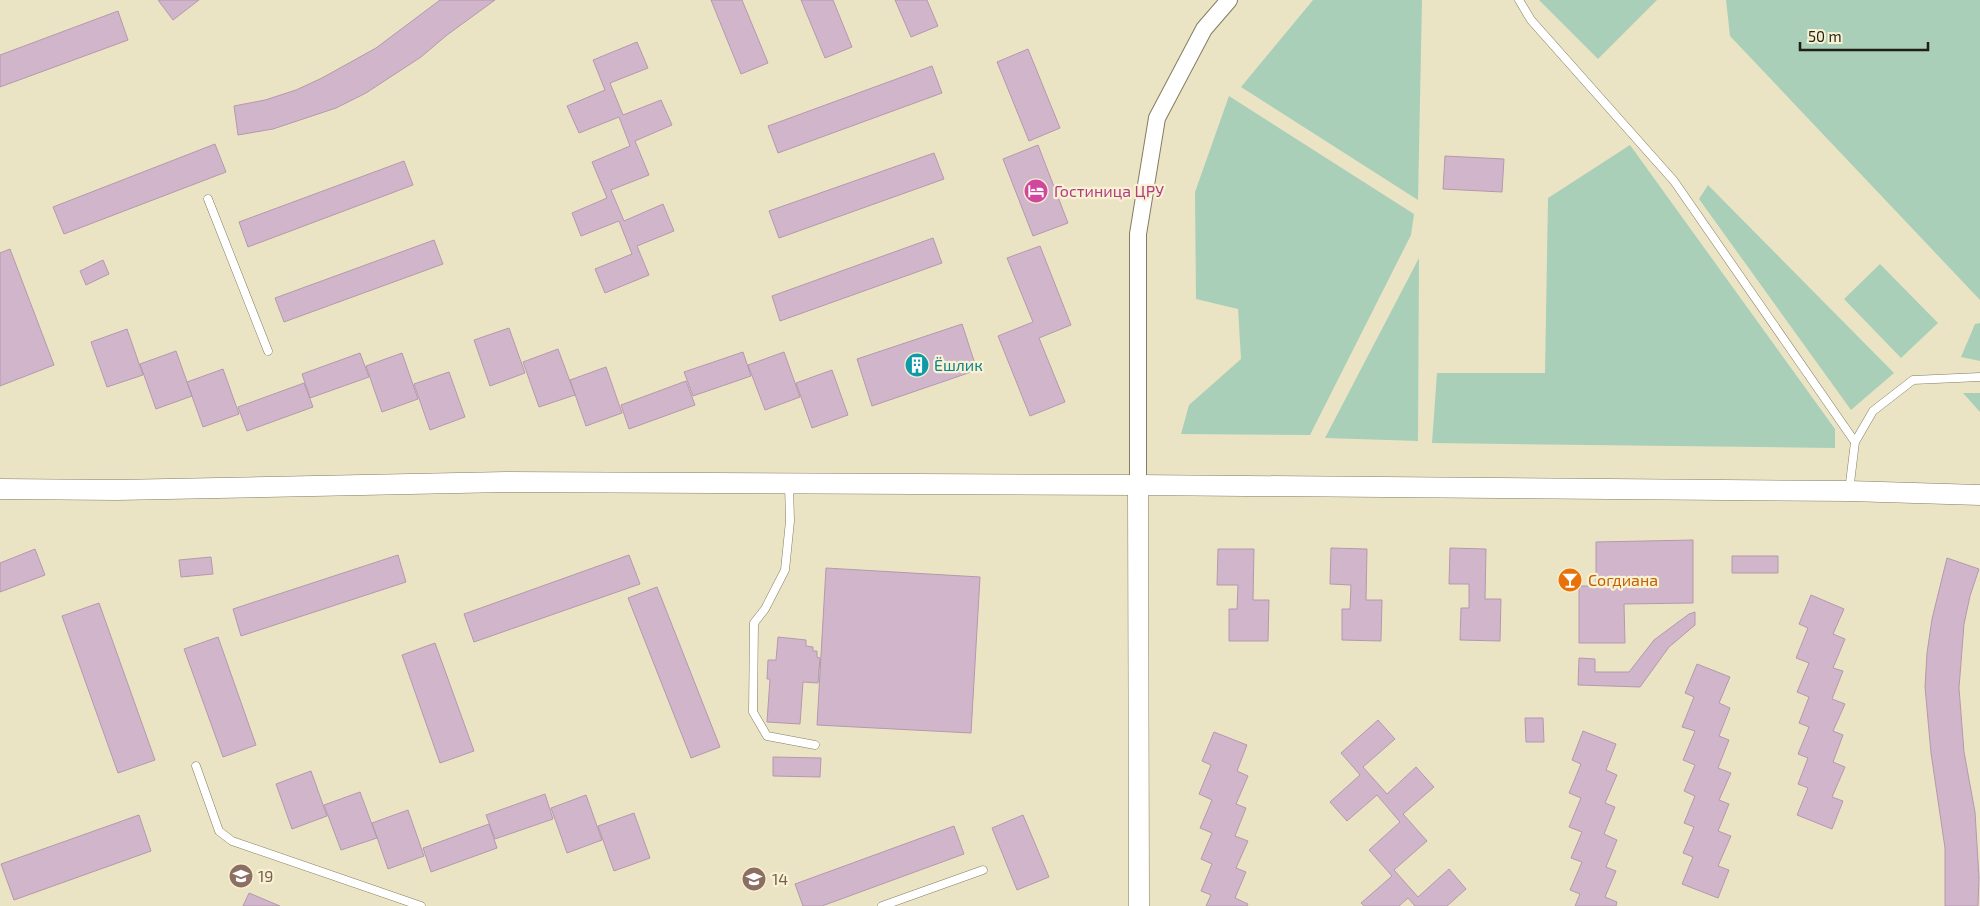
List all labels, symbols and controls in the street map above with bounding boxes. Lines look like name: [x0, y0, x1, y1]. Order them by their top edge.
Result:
scale bar: [1800, 20, 1928, 52]
text: 50 m: [1808, 27, 1842, 45]
hotel icon: Гостиница ЦРУ: [1023, 178, 1049, 204]
place label: Гостиница ЦРУ: [1054, 181, 1164, 200]
building icon: Ёшлик: [904, 352, 930, 378]
place label: Ёшлик: [934, 355, 983, 374]
bar icon: Согдиана: [1557, 567, 1583, 593]
place label: Согдиана: [1588, 570, 1658, 589]
school or university icon: 19: [228, 863, 254, 889]
place label: 19: [258, 866, 274, 885]
school or university icon: 14: [741, 866, 767, 892]
place label: 14: [772, 869, 788, 888]

